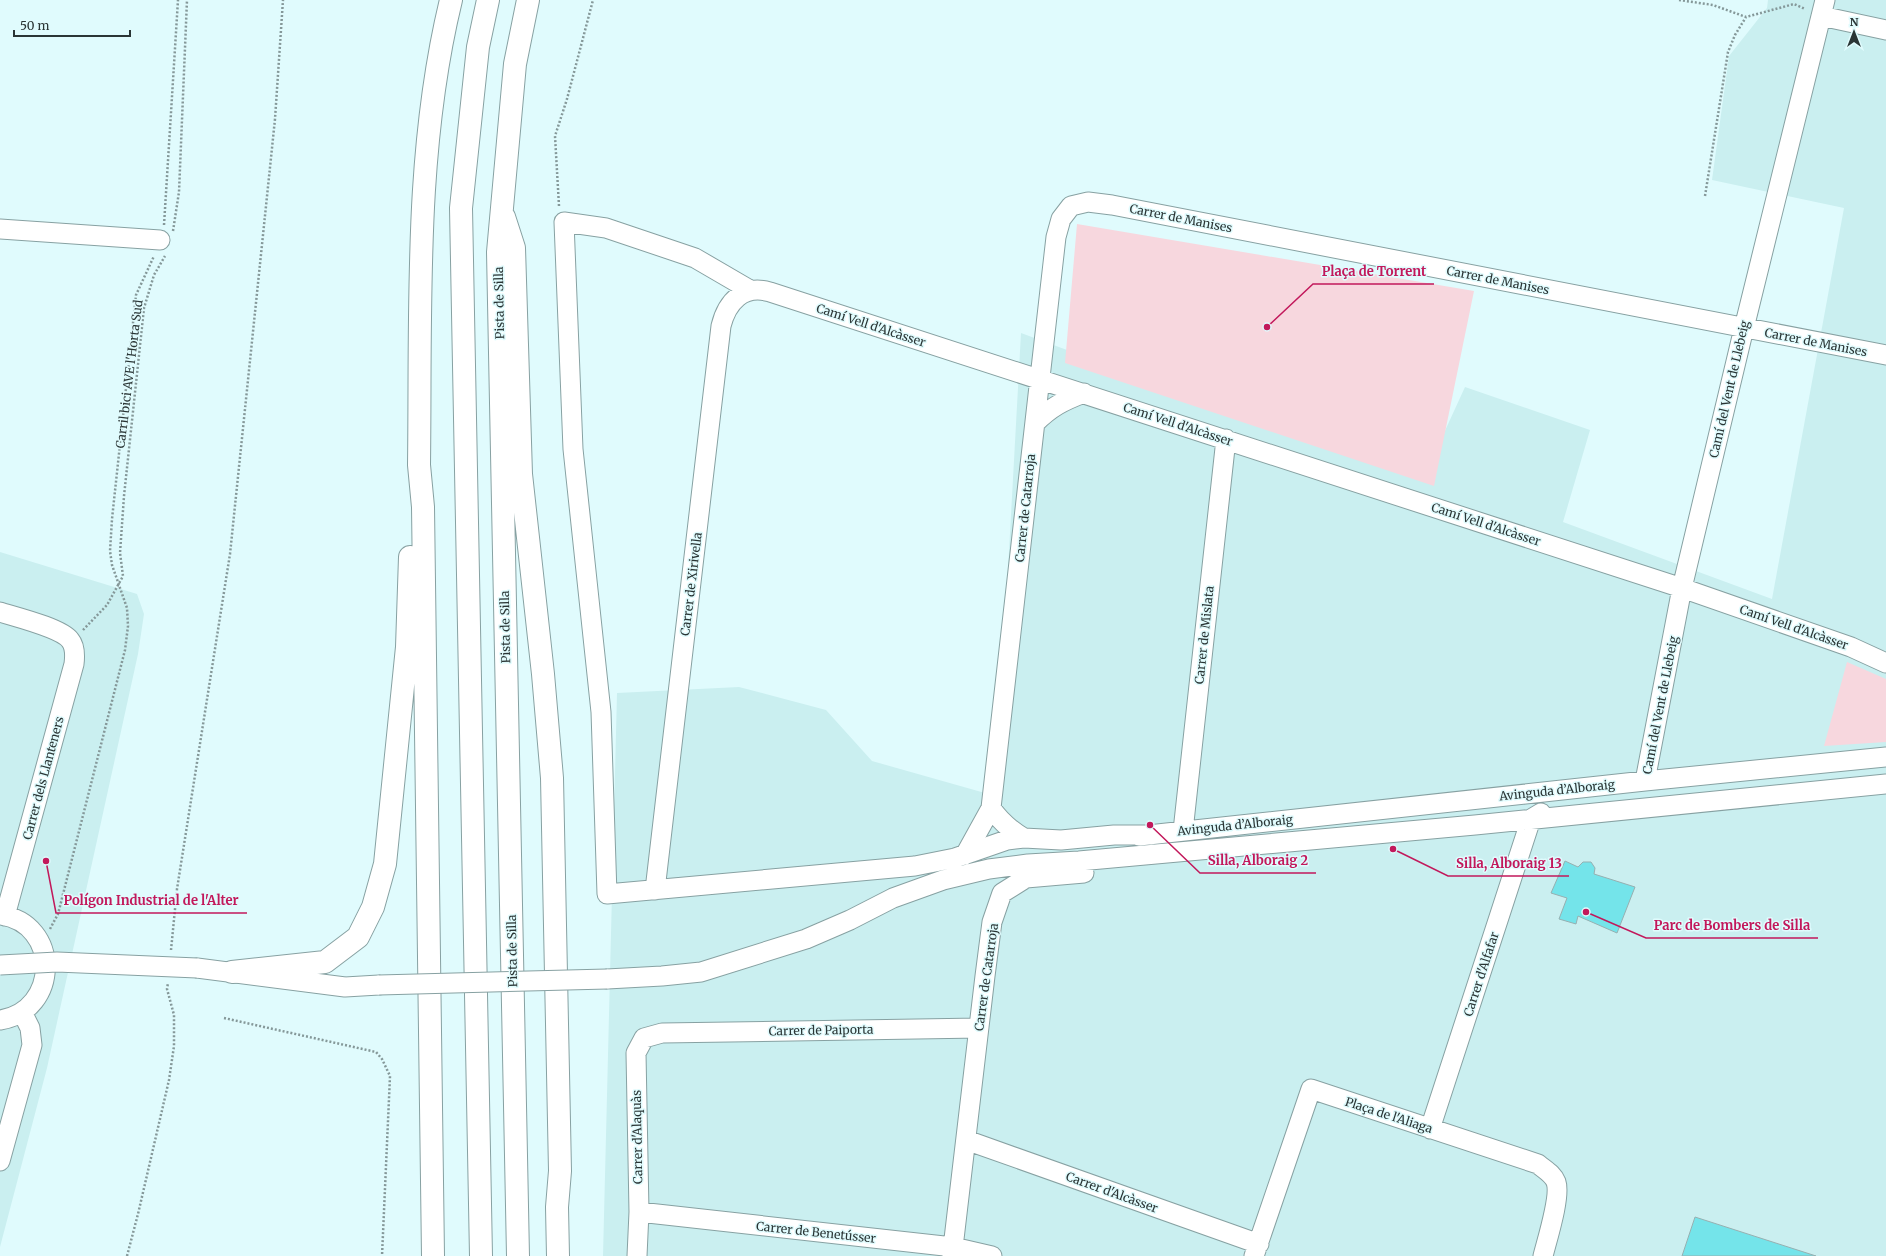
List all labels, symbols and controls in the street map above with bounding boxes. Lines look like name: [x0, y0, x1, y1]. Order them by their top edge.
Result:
scale bar: [14, 12, 130, 38]
north arrow: [1834, 12, 1874, 52]
text: N: [1850, 15, 1859, 29]
text: 50 m: [20, 18, 49, 33]
street label: Carrer de Manises: [1128, 201, 1234, 235]
callout: Plaça de Torrent: [1313, 259, 1434, 284]
text: Plaça de Torrent: [1322, 263, 1427, 280]
street label: Carrer de Manises: [1445, 263, 1551, 297]
street label: Pista de Silla: [491, 266, 507, 339]
street label: Carril bici AVE l'Horta Sud: [112, 299, 146, 449]
street label: Camí Vell d'Alcàsser: [814, 300, 928, 350]
street label: Camí del Vent de Llebeig: [1706, 318, 1752, 459]
street label: Carrer de Manises: [1763, 325, 1869, 359]
street label: Camí Vell d'Alcàsser: [1121, 399, 1235, 449]
street label: Carrer de Catarroja: [1012, 453, 1038, 563]
street label: Camí Vell d'Alcàsser: [1429, 499, 1543, 549]
street label: Carrer de Xirivella: [677, 531, 705, 637]
street label: Carrer de Mislata: [1191, 585, 1217, 685]
street label: Pista de Silla: [497, 590, 513, 663]
street label: Camí Vell d'Alcàsser: [1738, 601, 1851, 653]
street label: Camí del Vent de Llebeig: [1639, 634, 1681, 775]
street label: Carrer dels Llanteners: [19, 715, 67, 841]
street label: Avinguda d’Alboraig: [1497, 776, 1616, 804]
street label: Avinguda d’Alboraig: [1175, 811, 1294, 839]
callout: Silla, Alboraig 2: [1200, 848, 1316, 873]
callout: Silla, Alboraig 13: [1448, 851, 1569, 876]
text: Silla, Alboraig 2: [1208, 852, 1308, 869]
text: Silla, Alboraig 13: [1456, 855, 1562, 872]
callout: Polígon Industrial de l'Alter: [56, 888, 247, 913]
text: Polígon Industrial de l'Alter: [64, 892, 238, 909]
callout: Parc de Bombers de Silla: [1646, 913, 1818, 938]
street label: Pista de Silla: [504, 914, 520, 987]
text: Parc de Bombers de Silla: [1654, 917, 1810, 934]
street label: Carrer de Catarroja: [971, 922, 1001, 1032]
street label: Carrer d'Alfafar: [1460, 929, 1502, 1018]
street label: Carrer de Paiporta: [768, 1022, 874, 1038]
street label: Carrer d'Alaquàs: [629, 1090, 645, 1184]
street label: Plaça de l'Aliaga: [1343, 1094, 1435, 1136]
street label: Carrer d'Alcàsser: [1064, 1168, 1160, 1216]
street label: Carrer de Benetússer: [755, 1218, 877, 1246]

